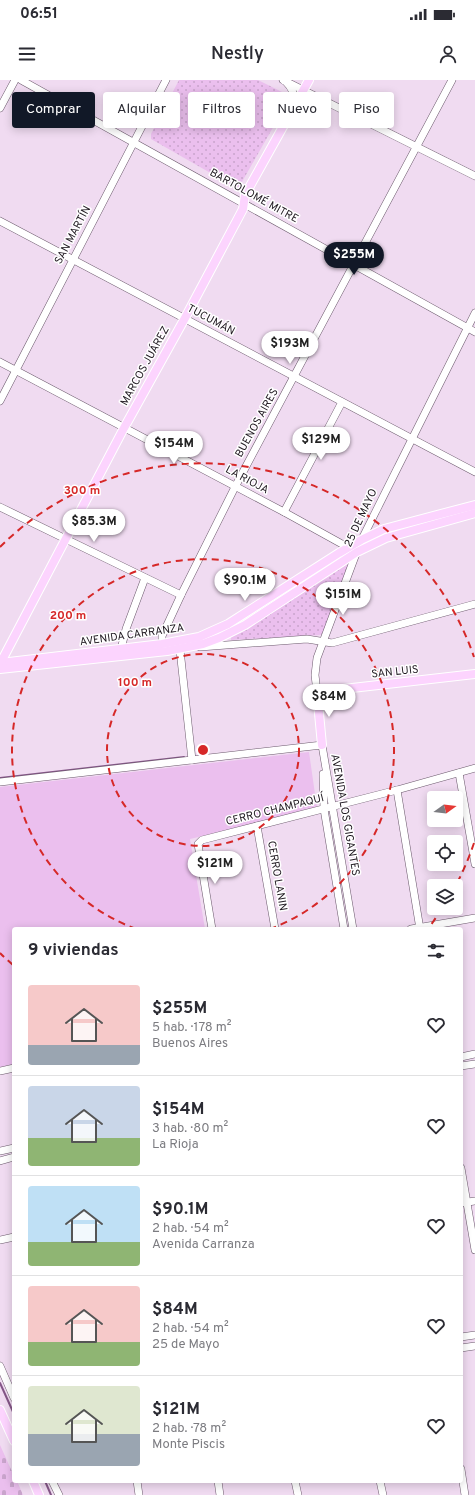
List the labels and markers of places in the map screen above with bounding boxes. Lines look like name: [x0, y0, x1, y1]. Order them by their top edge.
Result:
pin: $255M: [326, 242, 382, 276]
pin: $193M: [262, 331, 318, 365]
pin: $129M: [293, 427, 349, 461]
pin: $154M: [146, 431, 202, 465]
pin: $85.3M: [61, 509, 127, 543]
pin: $90.1M: [212, 568, 278, 602]
pin: $151M: [315, 582, 371, 616]
pin: $84M: [305, 684, 353, 718]
centre of rings: [196, 743, 210, 757]
pin: $121M: [187, 851, 243, 885]

